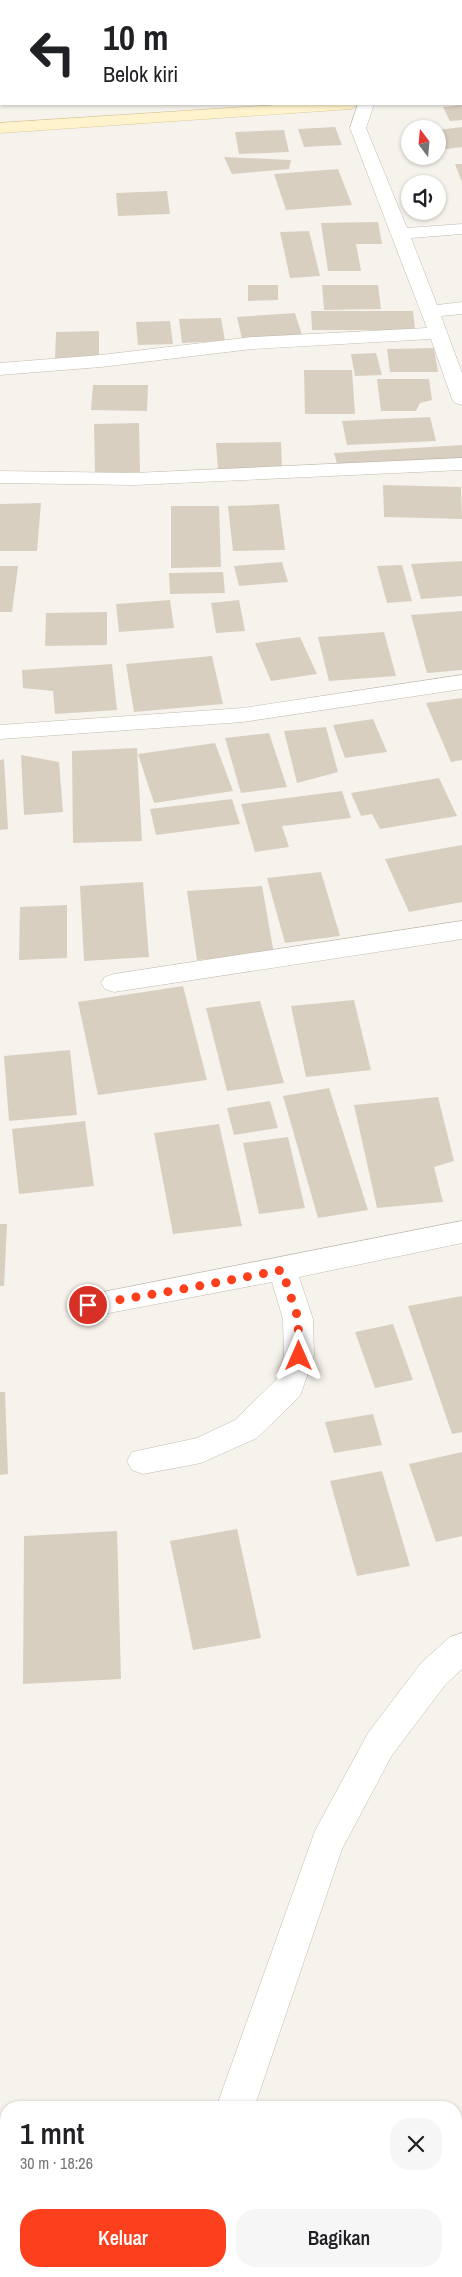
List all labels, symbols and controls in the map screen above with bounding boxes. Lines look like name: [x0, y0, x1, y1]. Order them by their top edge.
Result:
text: 10 m: [103, 14, 168, 61]
icon: left: [20, 20, 85, 85]
text: Belok kiri: [103, 59, 178, 89]
north arrow: [401, 120, 446, 165]
map controls: [401, 120, 446, 220]
button: sound: [401, 175, 446, 220]
pin: [67, 1284, 109, 1326]
icon: arrive: [74, 1291, 102, 1319]
position arrow: [272, 1329, 324, 1381]
text: 1 mnt: [20, 2113, 84, 2153]
button: close: [390, 2118, 442, 2170]
text: 30 m · 18:26: [20, 2152, 93, 2174]
button: Keluar: [20, 2209, 226, 2267]
button: Bagikan: [236, 2209, 442, 2267]

